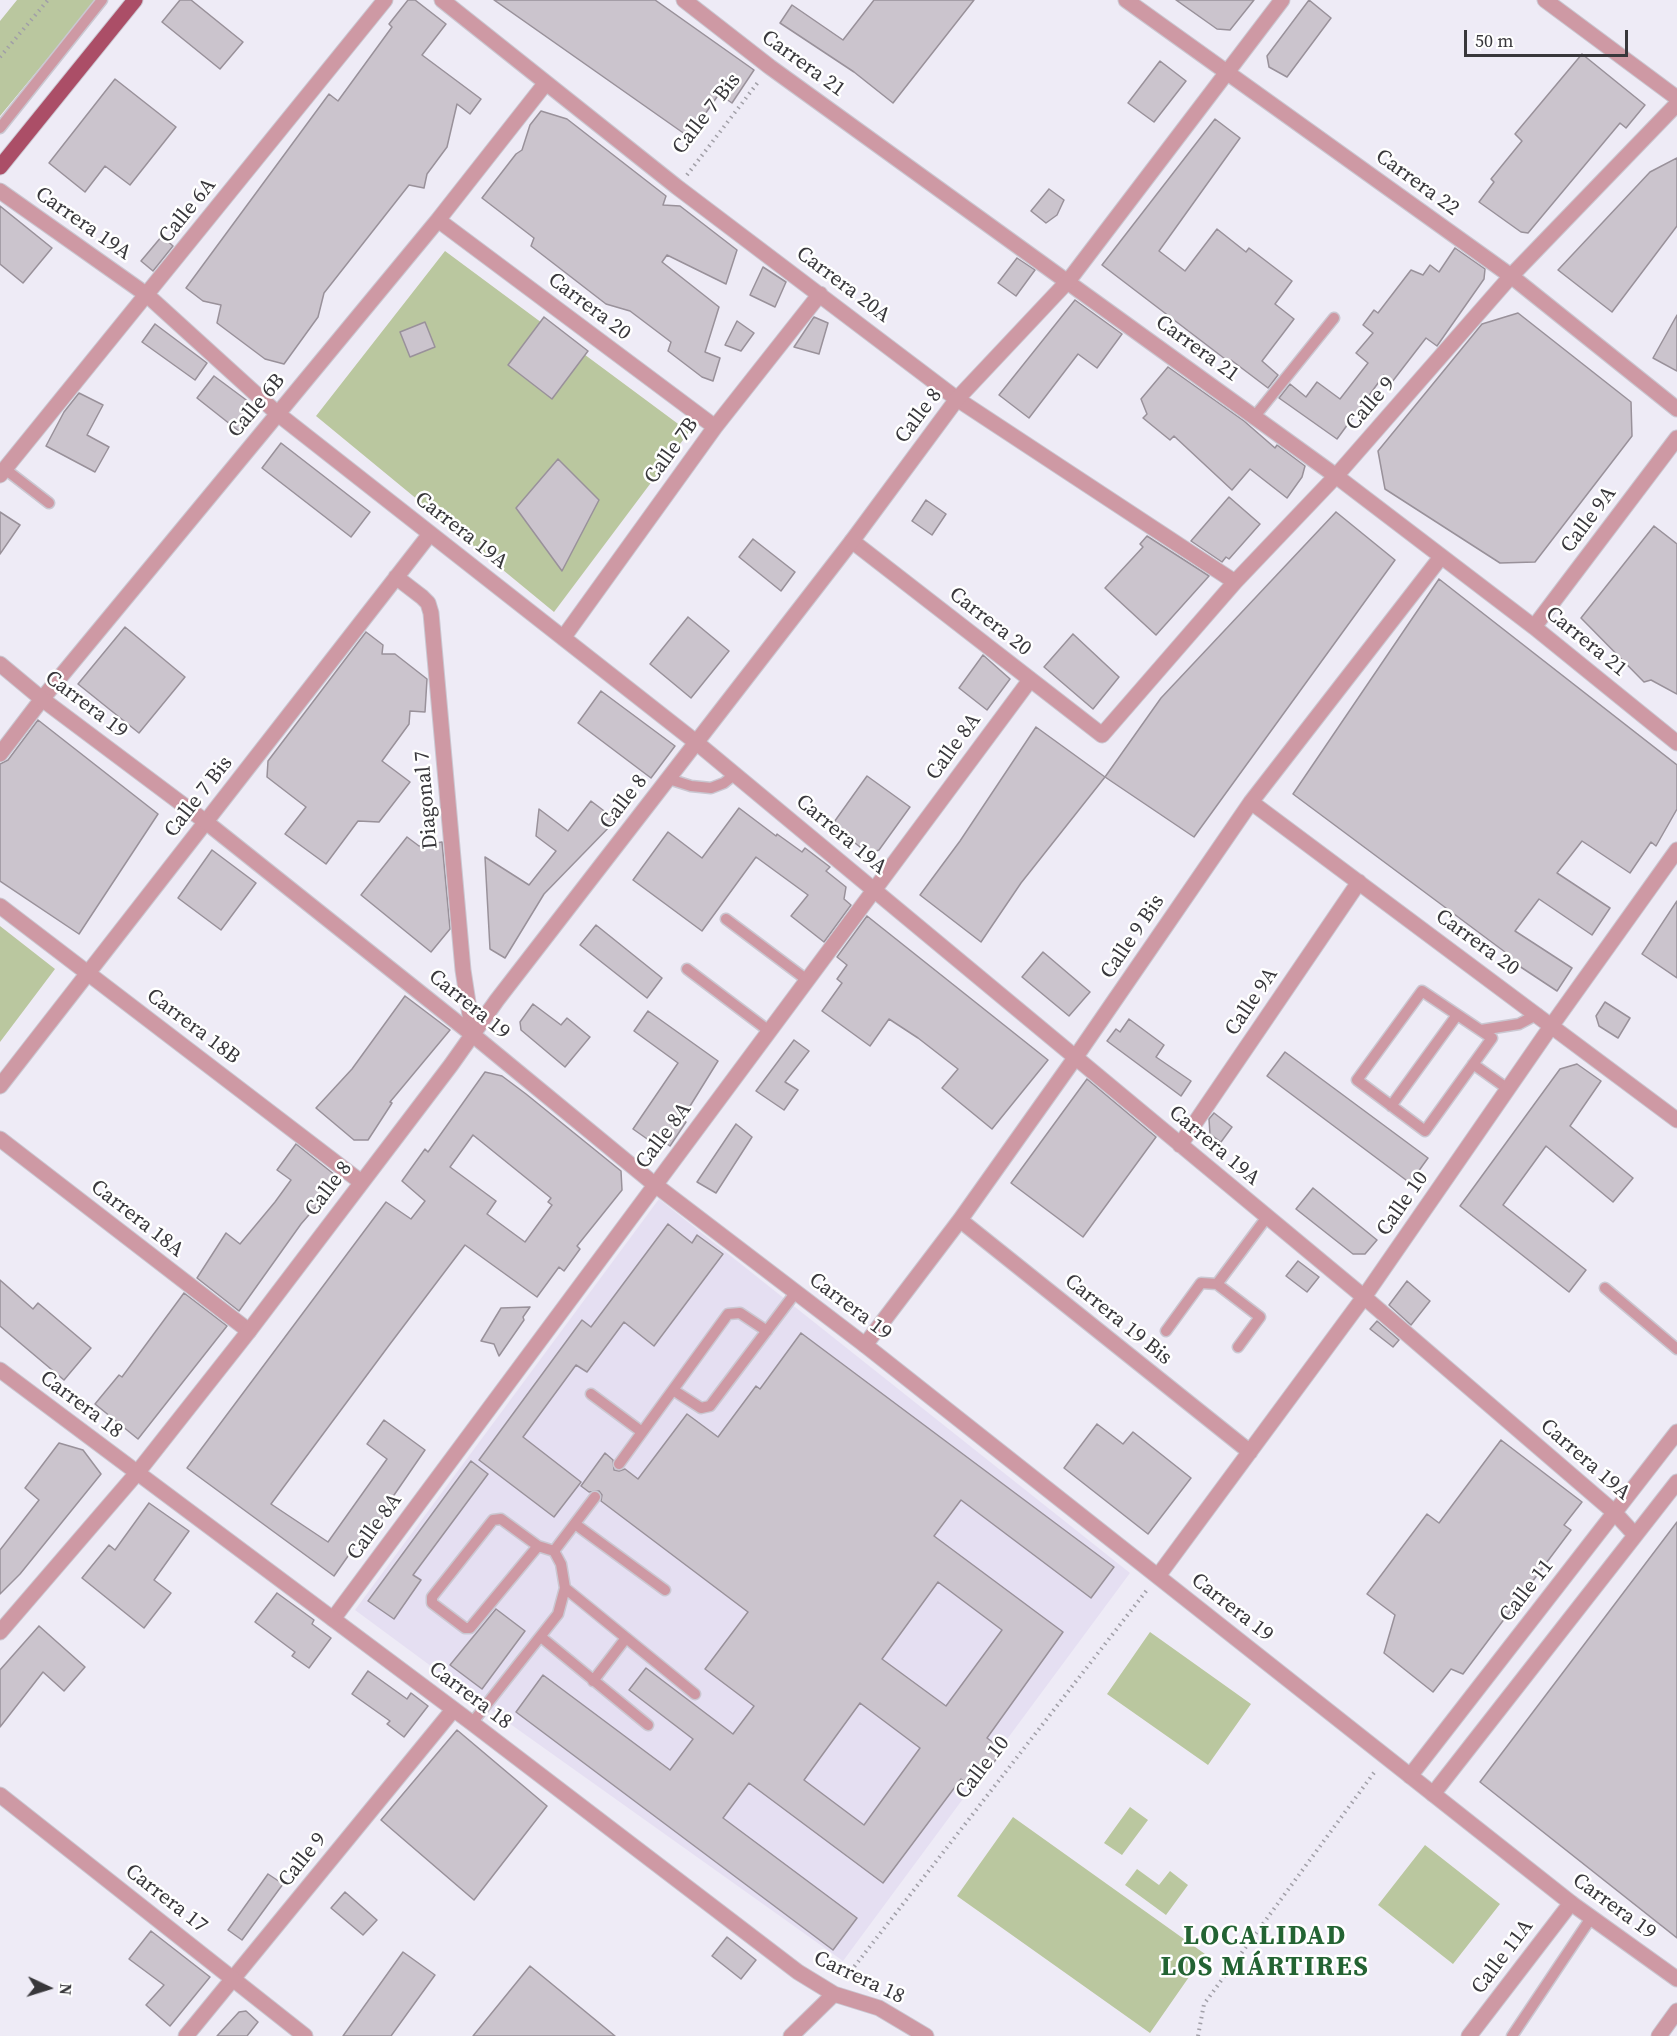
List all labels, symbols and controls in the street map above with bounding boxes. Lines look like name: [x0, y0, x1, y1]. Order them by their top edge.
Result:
scale bar: [1467, 18, 1630, 56]
street label: Carrera 21: [756, 25, 850, 103]
text: 50 m: [1475, 28, 1513, 53]
street label: Calle 7 Bis: [668, 68, 746, 160]
street label: Carrera 22: [1370, 144, 1464, 222]
street label: Calle 6A: [154, 173, 222, 249]
street label: Carrera 19A: [30, 182, 136, 266]
street label: Carrera 20A: [791, 241, 895, 329]
street label: Carrera 20: [543, 268, 635, 346]
street label: Carrera 21: [1150, 310, 1244, 388]
street label: Calle 6B: [223, 369, 291, 443]
street label: Calle 9: [1341, 372, 1401, 436]
street label: Calle 8: [890, 383, 948, 449]
street label: Calle 7B: [640, 413, 704, 489]
street label: Calle 9A: [1556, 482, 1622, 558]
street label: Carrera 19A: [409, 487, 513, 575]
street label: Carrera 20: [944, 582, 1036, 662]
street label: Carrera 21: [1540, 602, 1632, 682]
street label: Carrera 19: [40, 666, 132, 744]
street label: Calle 8A: [921, 709, 987, 785]
street label: Diagonal 7: [410, 750, 444, 850]
street label: Calle 7 Bis: [160, 751, 238, 843]
street label: Calle 8: [595, 770, 653, 834]
street label: Carrera 19A: [790, 790, 892, 880]
street label: Calle 9 Bis: [1096, 890, 1170, 984]
street label: Carrera 20: [1430, 904, 1524, 982]
street label: Calle 9A: [1220, 963, 1284, 1041]
street label: Carrera 19: [423, 965, 515, 1045]
street label: Carrera 18B: [141, 984, 245, 1070]
street label: Calle 8A: [631, 1098, 697, 1174]
street label: Carrera 19A: [1163, 1101, 1265, 1191]
street label: Calle 8: [300, 1156, 358, 1222]
street label: Calle 10: [1372, 1167, 1434, 1241]
street label: Carrera 18A: [85, 1175, 189, 1263]
street label: Carrera 19: [804, 1268, 896, 1346]
street label: Carrera 19 Bis: [1059, 1269, 1177, 1371]
street label: Carrera 18: [35, 1366, 127, 1444]
street label: Carrera 19A: [1535, 1414, 1635, 1506]
street label: Calle 8A: [342, 1489, 408, 1565]
street label: Calle 11: [1495, 1554, 1559, 1628]
street label: Carrera 19: [1186, 1568, 1278, 1648]
street label: Carrera 18: [424, 1657, 516, 1735]
street label: Calle 10: [951, 1731, 1015, 1805]
street label: Calle 9: [274, 1828, 332, 1892]
street label: Carrera 17: [120, 1859, 212, 1939]
street label: Carrera 19: [1567, 1868, 1661, 1946]
street label: Calle 11A: [1467, 1915, 1539, 1999]
district label: LOCALIDAD LOS MÁRTIRES: [1161, 1921, 1369, 1984]
street label: Carrera 18: [810, 1946, 908, 2010]
north arrow: [18, 1958, 78, 2018]
text: N: [55, 1983, 77, 1996]

